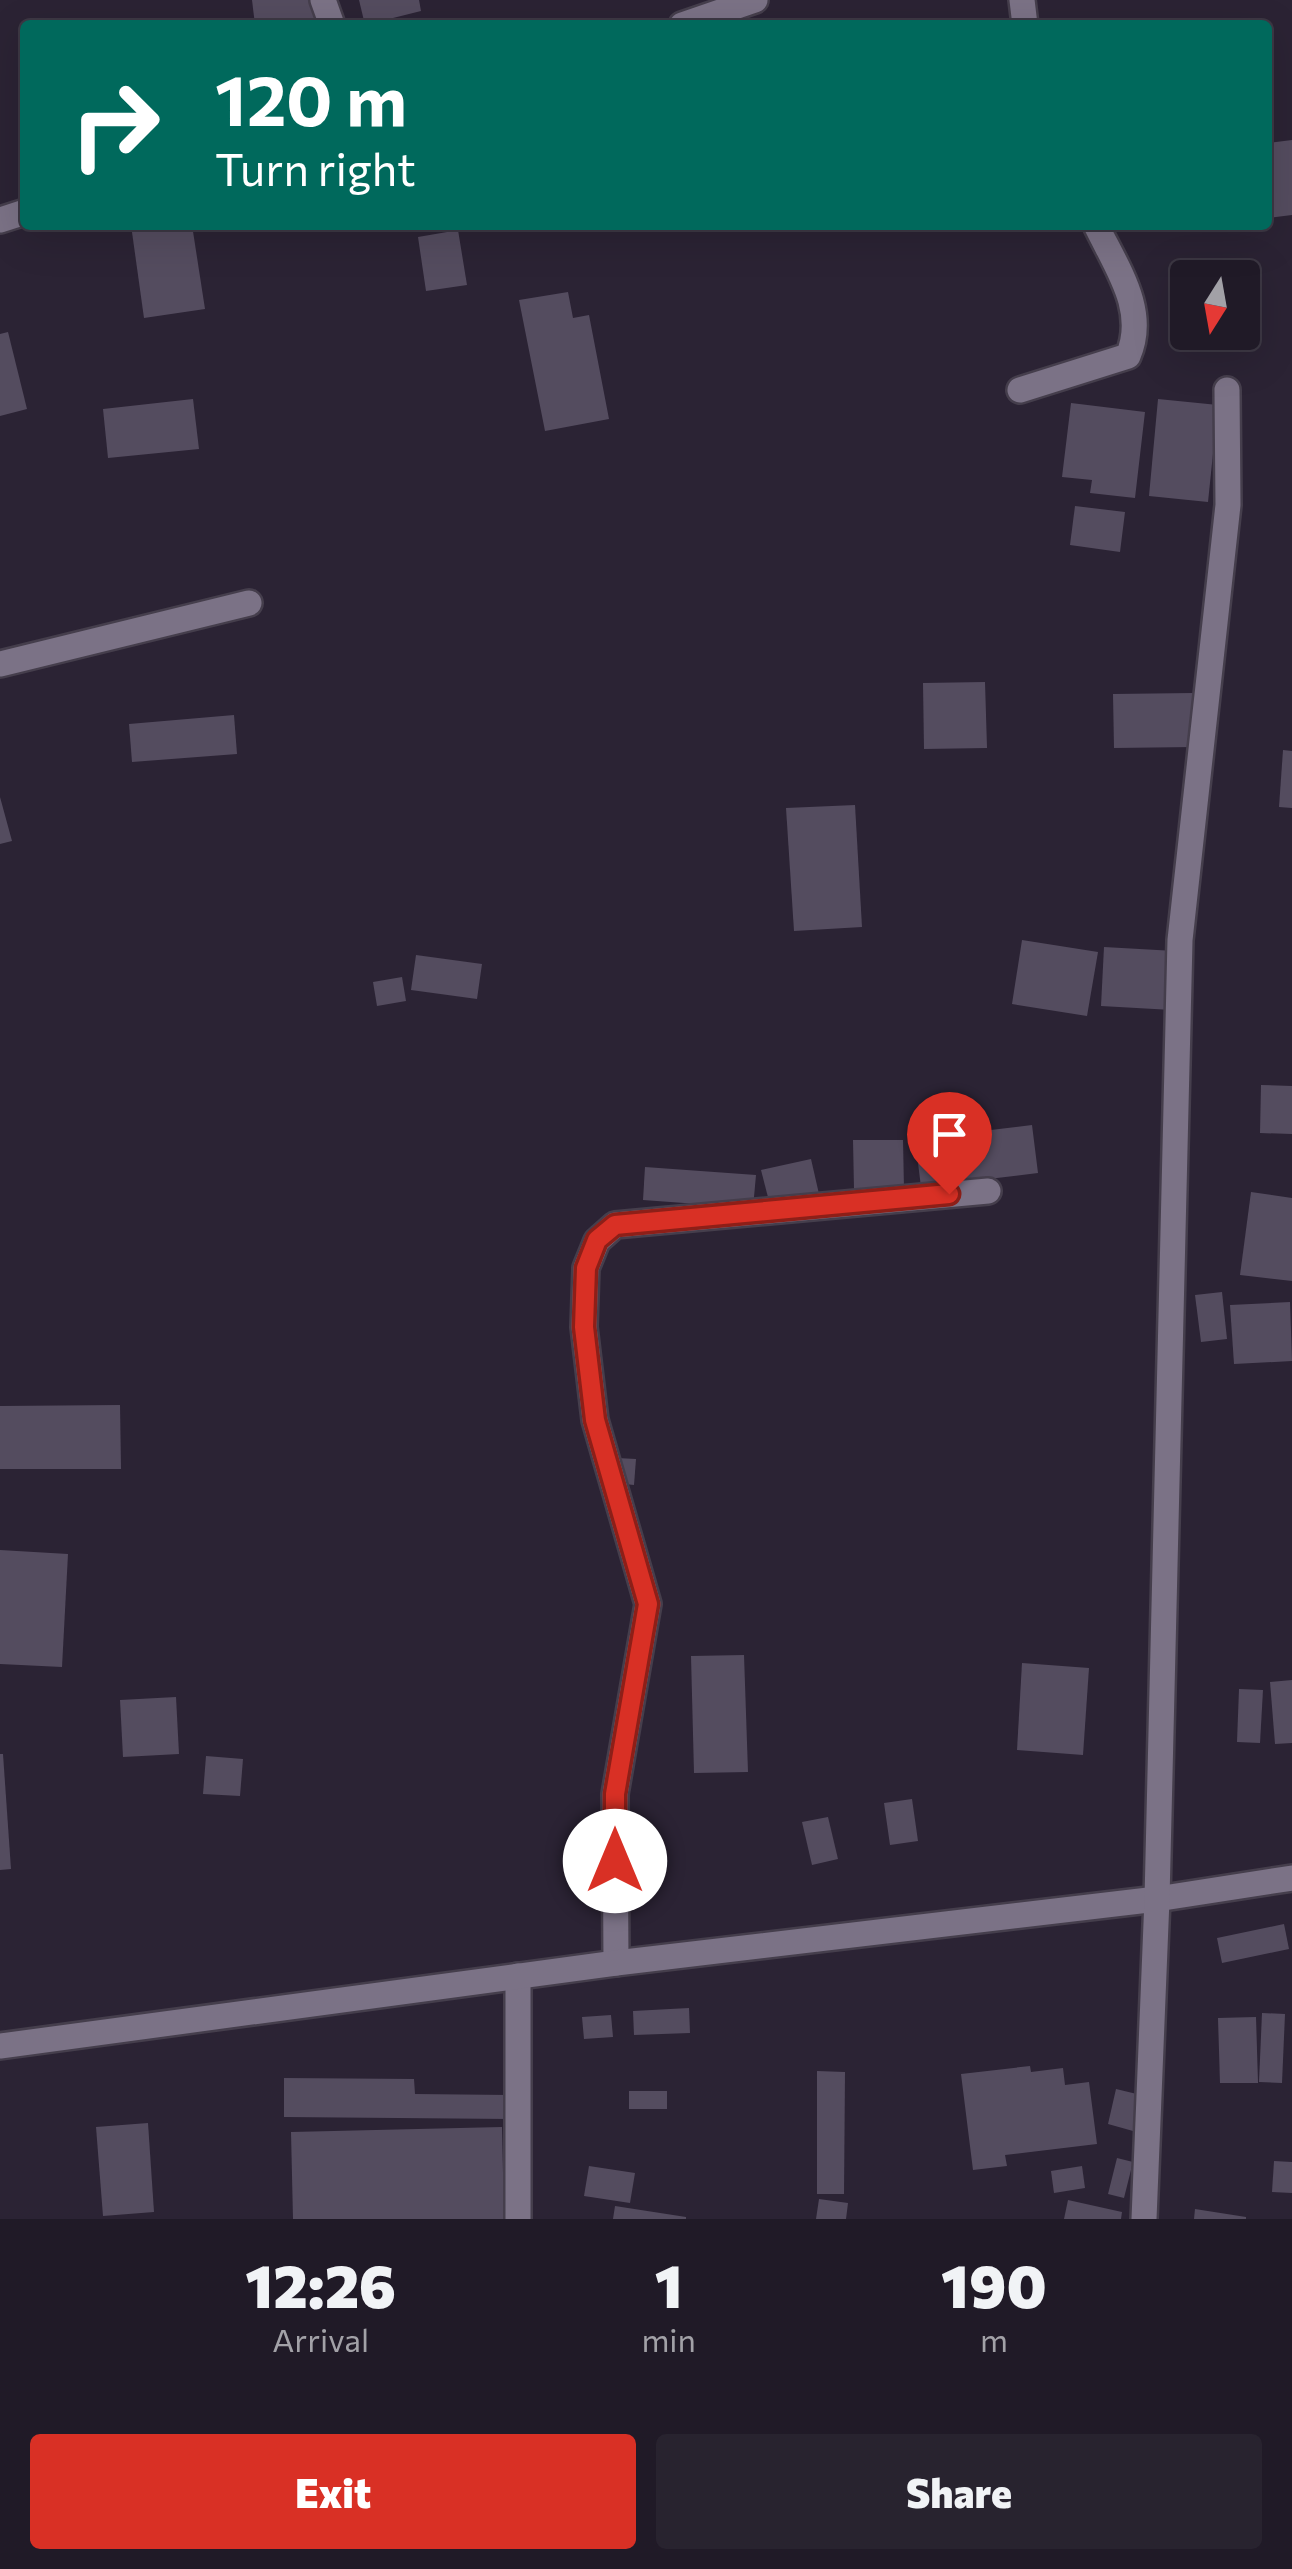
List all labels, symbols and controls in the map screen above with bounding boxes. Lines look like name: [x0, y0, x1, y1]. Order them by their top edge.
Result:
text: 120 m: [215, 55, 407, 140]
icon: right: [50, 60, 180, 190]
text: Turn right: [215, 140, 416, 195]
north arrow: [1170, 260, 1260, 350]
map controls: [1170, 260, 1260, 350]
pin: [907, 1092, 992, 1195]
icon: arrive: [922, 1107, 977, 1162]
position arrow: [563, 1809, 667, 1913]
text: 12:26: [245, 2247, 396, 2320]
text: 1: [655, 2247, 683, 2320]
text: 190: [941, 2247, 1047, 2320]
text: Arrival: [272, 2319, 369, 2359]
text: min: [641, 2319, 696, 2359]
text: m: [980, 2319, 1008, 2359]
button: Exit: [30, 2434, 636, 2549]
button: Share: [656, 2434, 1262, 2549]

